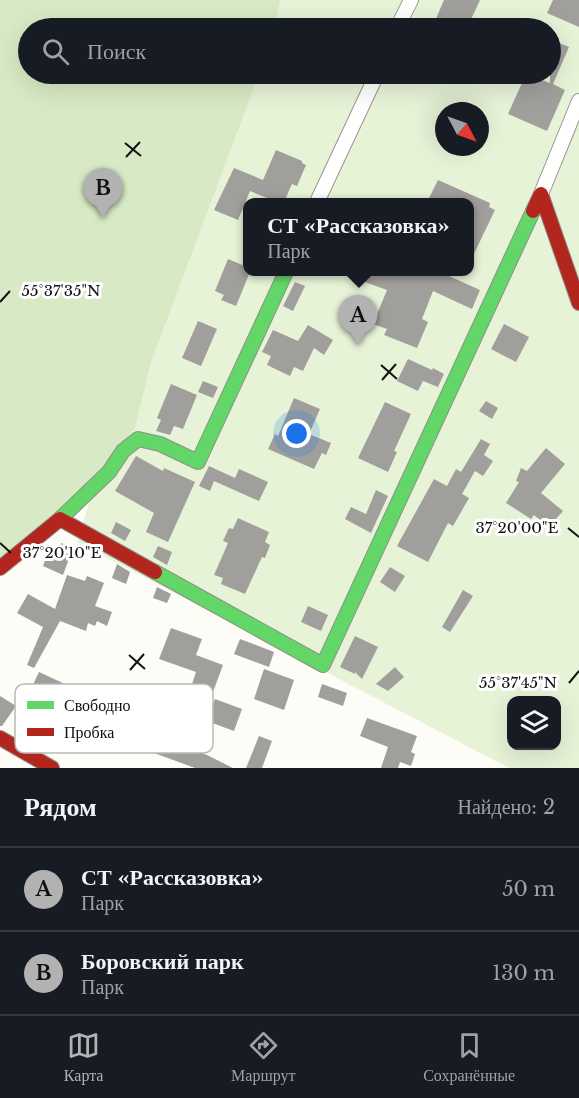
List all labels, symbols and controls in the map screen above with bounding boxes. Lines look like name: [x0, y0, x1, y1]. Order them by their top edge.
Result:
search box: [18, 18, 561, 84]
icon: search: [39, 35, 72, 68]
text: Поиск: [87, 38, 146, 65]
north arrow: [435, 102, 489, 156]
pin: B: [84, 168, 122, 218]
popup: [243, 198, 474, 276]
text: СТ «Рассказовка»: [267, 212, 450, 239]
text: Парк: [267, 239, 310, 263]
text: 55°37'35"N: [21, 281, 101, 300]
pin: A: [338, 296, 378, 345]
your location: [282, 419, 311, 448]
text: 37°20'00"E: [476, 518, 559, 537]
text: 37°20'10"E: [23, 543, 102, 562]
text: 55°37'45"N: [479, 673, 557, 692]
legend: [15, 684, 213, 753]
text: Свободно: [64, 695, 131, 715]
map controls: [507, 696, 561, 750]
button: layers: [507, 696, 561, 750]
text: Пробка: [64, 722, 114, 742]
text: Рядом: [24, 791, 97, 823]
text: Найдено: 2: [457, 795, 555, 819]
text: СТ «Рассказовка»: [81, 864, 263, 891]
text: A: [35, 877, 52, 901]
text: 50 m: [502, 877, 555, 901]
text: Парк: [81, 891, 124, 915]
text: Боровский парк: [81, 948, 244, 975]
text: B: [36, 961, 51, 985]
text: 130 m: [492, 961, 555, 985]
text: Парк: [81, 975, 124, 999]
tab: Карта: [64, 1029, 103, 1085]
tab: Маршрут: [231, 1029, 296, 1085]
tab: Сохранённые: [423, 1029, 515, 1085]

